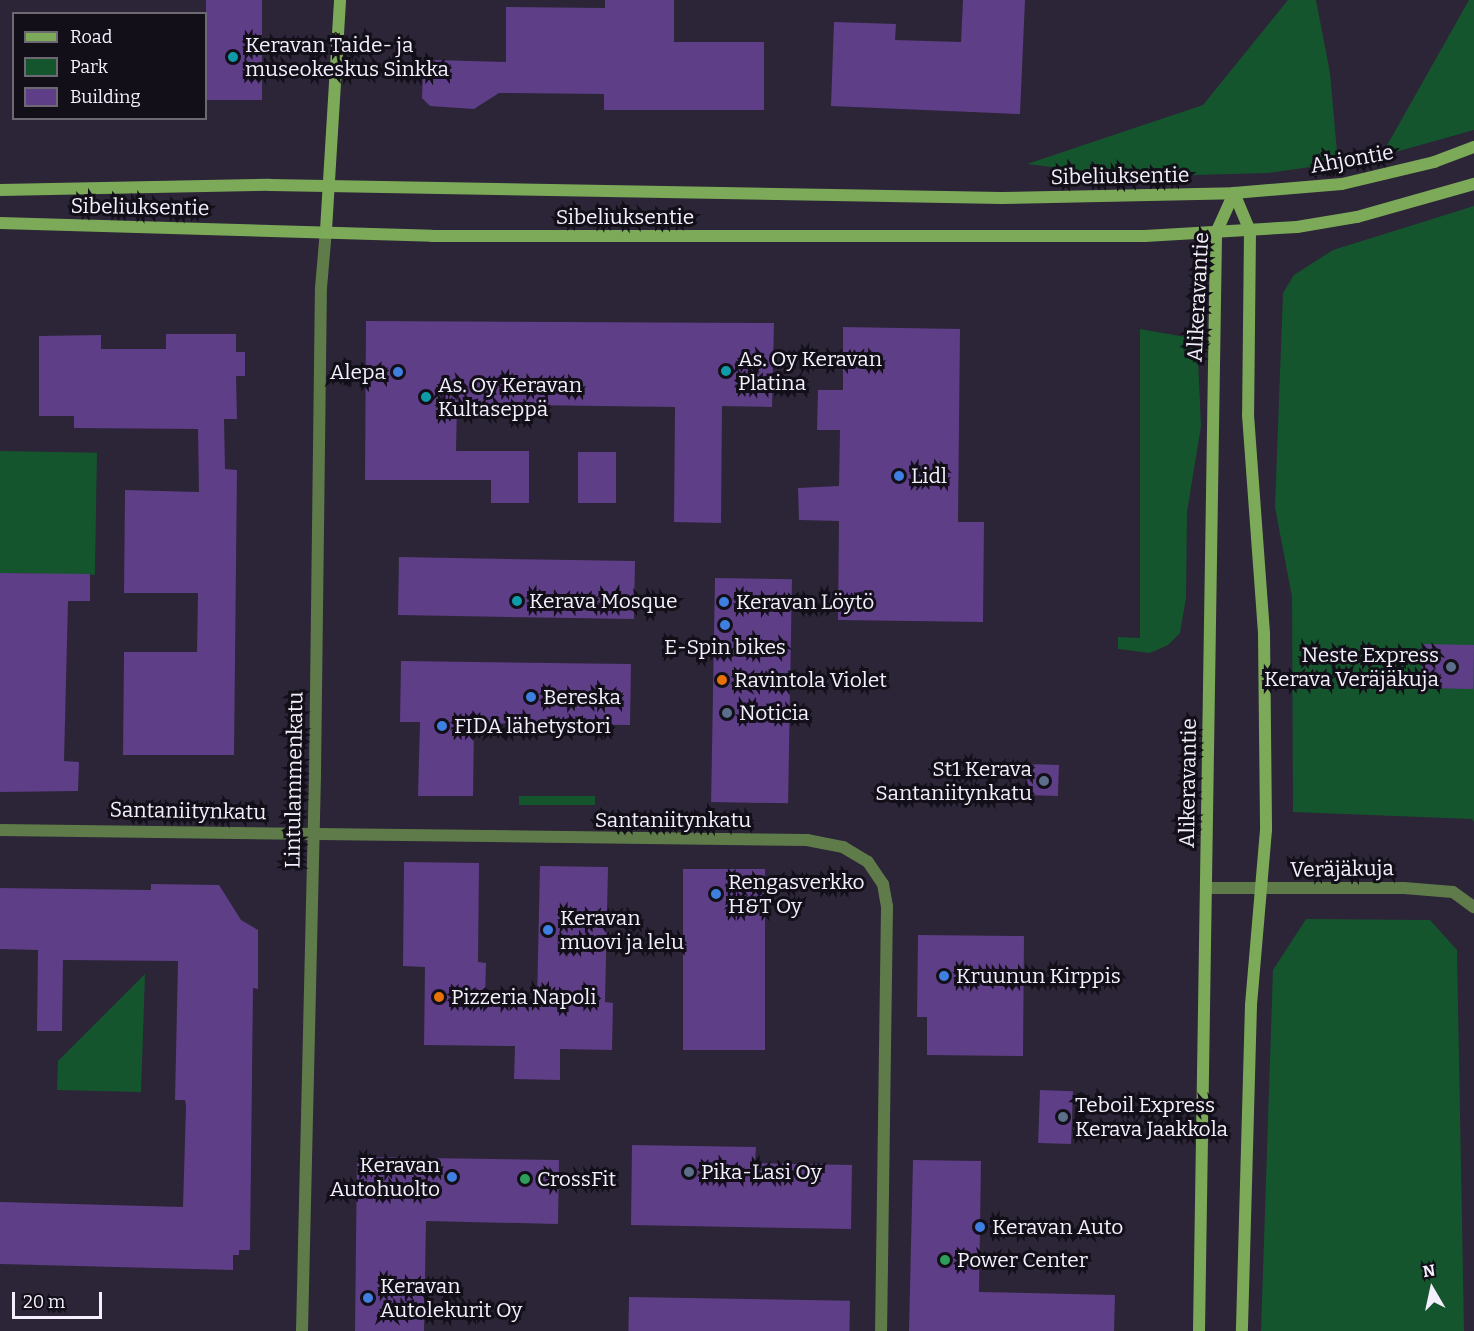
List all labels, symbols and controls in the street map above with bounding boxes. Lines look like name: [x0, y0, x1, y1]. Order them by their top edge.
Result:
legend: [12, 12, 207, 120]
text: Road: [70, 26, 112, 48]
place label: Keravan Taide- ja museokeskus Sinkka: [245, 32, 449, 82]
marker: Keravan Taide- ja museokeskus Sinkka: [226, 50, 240, 64]
text: Park: [70, 56, 108, 78]
text: Building: [70, 86, 141, 108]
street label: Ahjontie: [1308, 139, 1396, 179]
street label: Sibeliuksentie: [1050, 162, 1190, 190]
street label: Sibeliuksentie: [70, 193, 210, 221]
street label: Sibeliuksentie: [556, 204, 694, 230]
street label: Alikeravantie: [1182, 231, 1214, 363]
place label: As. Oy Keravan Platina: [738, 346, 882, 396]
place label: Alepa: [330, 359, 386, 385]
marker: As. Oy Keravan Platina: [719, 364, 733, 378]
marker: Alepa: [391, 365, 405, 379]
place label: As. Oy Keravan Kultaseppä: [438, 372, 582, 422]
marker: As. Oy Keravan Kultaseppä: [419, 390, 433, 404]
place label: Lidl: [911, 463, 947, 489]
marker: Lidl: [892, 469, 906, 483]
place label: Kerava Mosque: [529, 588, 677, 614]
place label: Keravan Löytö: [736, 589, 874, 615]
marker: Kerava Mosque: [510, 594, 524, 608]
marker: Keravan Löytö: [717, 595, 731, 609]
marker: E-Spin bikes: [718, 618, 732, 632]
place label: E-Spin bikes: [664, 634, 786, 660]
place label: Neste Express Kerava Veräjäkuja: [1264, 642, 1439, 692]
marker: Neste Express Kerava Veräjäkuja: [1444, 660, 1458, 674]
place label: Ravintola Violet: [734, 667, 887, 693]
marker: Ravintola Violet: [715, 673, 729, 687]
place label: Bereska: [543, 684, 621, 710]
marker: Bereska: [524, 690, 538, 704]
street label: Lintulammenkatu: [280, 691, 308, 869]
place label: Noticia: [739, 700, 809, 726]
marker: Noticia: [720, 706, 734, 720]
place label: FIDA lähetystori: [454, 713, 611, 739]
street label: Alikeravantie: [1174, 718, 1202, 848]
marker: FIDA lähetystori: [435, 719, 449, 733]
place label: St1 Kerava Santaniitynkatu: [875, 756, 1032, 806]
marker: St1 Kerava Santaniitynkatu: [1037, 774, 1051, 788]
street label: Santaniitynkatu: [109, 797, 267, 825]
street label: Santaniitynkatu: [595, 807, 751, 833]
street label: Veräjäkuja: [1290, 855, 1394, 883]
place label: Rengasverkko H&T Oy: [728, 869, 865, 919]
marker: Rengasverkko H&T Oy: [709, 887, 723, 901]
place label: Keravan muovi ja lelu: [560, 905, 684, 955]
marker: Keravan muovi ja lelu: [541, 923, 555, 937]
place label: Kruunun Kirppis: [956, 963, 1121, 989]
marker: Kruunun Kirppis: [937, 969, 951, 983]
place label: Pizzeria Napoli: [451, 984, 597, 1010]
marker: Pizzeria Napoli: [432, 990, 446, 1004]
place label: Teboil Express Kerava Jaakkola: [1075, 1092, 1228, 1142]
marker: Teboil Express Kerava Jaakkola: [1056, 1110, 1070, 1124]
place label: Keravan Autohuolto: [330, 1152, 440, 1202]
place label: Pika-Lasi Oy: [701, 1159, 822, 1185]
marker: Pika-Lasi Oy: [682, 1165, 696, 1179]
place label: CrossFit: [537, 1166, 616, 1192]
marker: Keravan Autohuolto: [445, 1170, 459, 1184]
marker: CrossFit: [518, 1172, 532, 1186]
place label: Keravan Auto: [992, 1214, 1123, 1240]
marker: Keravan Auto: [973, 1220, 987, 1234]
place label: Power Center: [957, 1247, 1088, 1273]
marker: Power Center: [938, 1253, 952, 1267]
north arrow: [1402, 1259, 1462, 1319]
text: N: [1422, 1260, 1437, 1281]
place label: Keravan Autolekurit Oy: [380, 1273, 522, 1323]
scale bar: [15, 1280, 105, 1318]
text: 20 m: [23, 1291, 65, 1313]
marker: Keravan Autolekurit Oy: [361, 1291, 375, 1305]

